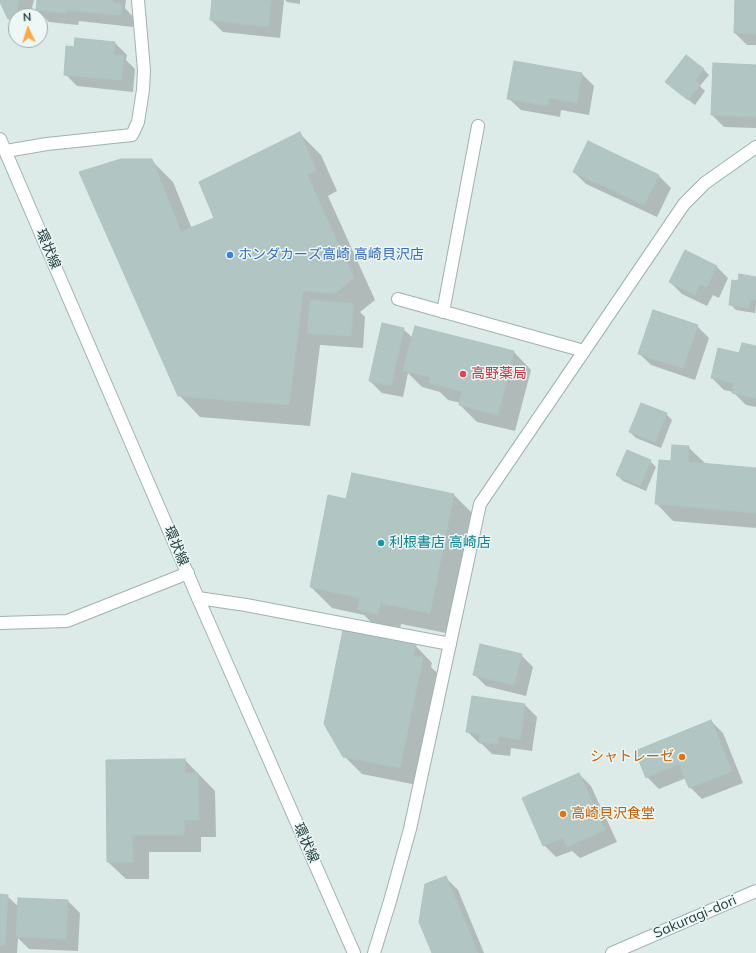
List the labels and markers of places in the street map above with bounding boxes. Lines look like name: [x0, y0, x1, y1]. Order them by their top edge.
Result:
place label: ホンダカーズ高崎 高崎貝沢店: [238, 247, 424, 263]
marker: ホンダカーズ高崎 高崎貝沢店: [225, 250, 235, 260]
place label: 高野薬局: [471, 366, 527, 382]
marker: 高野薬局: [458, 369, 468, 379]
place label: 利根書店 高崎店: [389, 535, 491, 551]
marker: 利根書店 高崎店: [376, 538, 386, 548]
place label: シャトレーゼ: [590, 749, 674, 765]
marker: シャトレーゼ: [677, 752, 687, 762]
place label: 高崎貝沢食堂: [571, 806, 655, 822]
marker: 高崎貝沢食堂: [558, 809, 568, 819]

